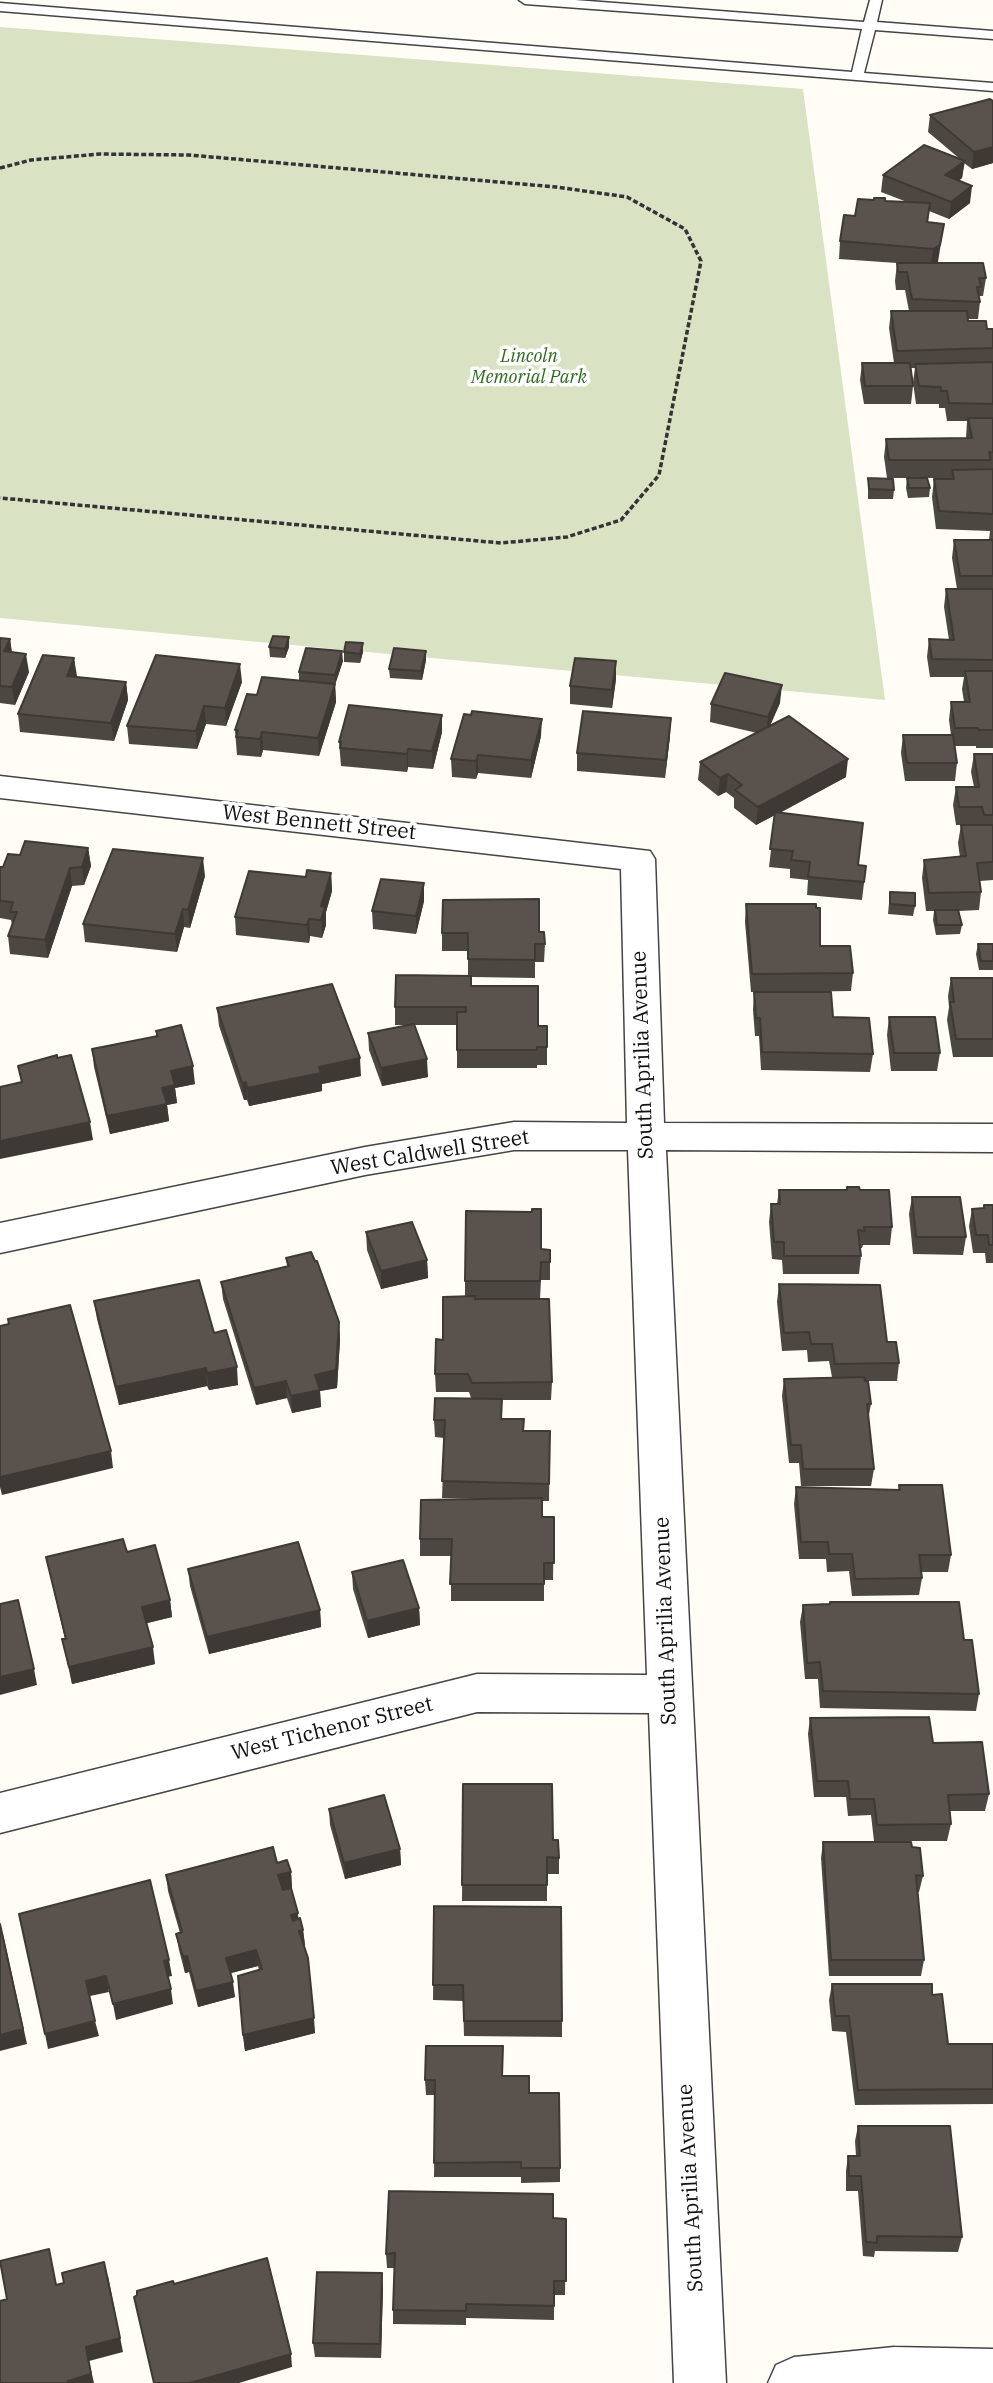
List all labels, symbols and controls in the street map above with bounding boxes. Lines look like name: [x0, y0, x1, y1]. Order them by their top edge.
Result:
park label: Lincoln Memorial Park: [471, 346, 587, 388]
street label: West Bennett Street: [221, 800, 417, 846]
street label: South Aprilia Avenue: [627, 950, 659, 1160]
street label: West Caldwell Street: [329, 1125, 531, 1181]
street label: South Aprilia Avenue: [650, 1516, 682, 1726]
street label: West Tichenor Street: [229, 1692, 435, 1766]
street label: South Aprilia Avenue: [673, 2083, 709, 2293]

